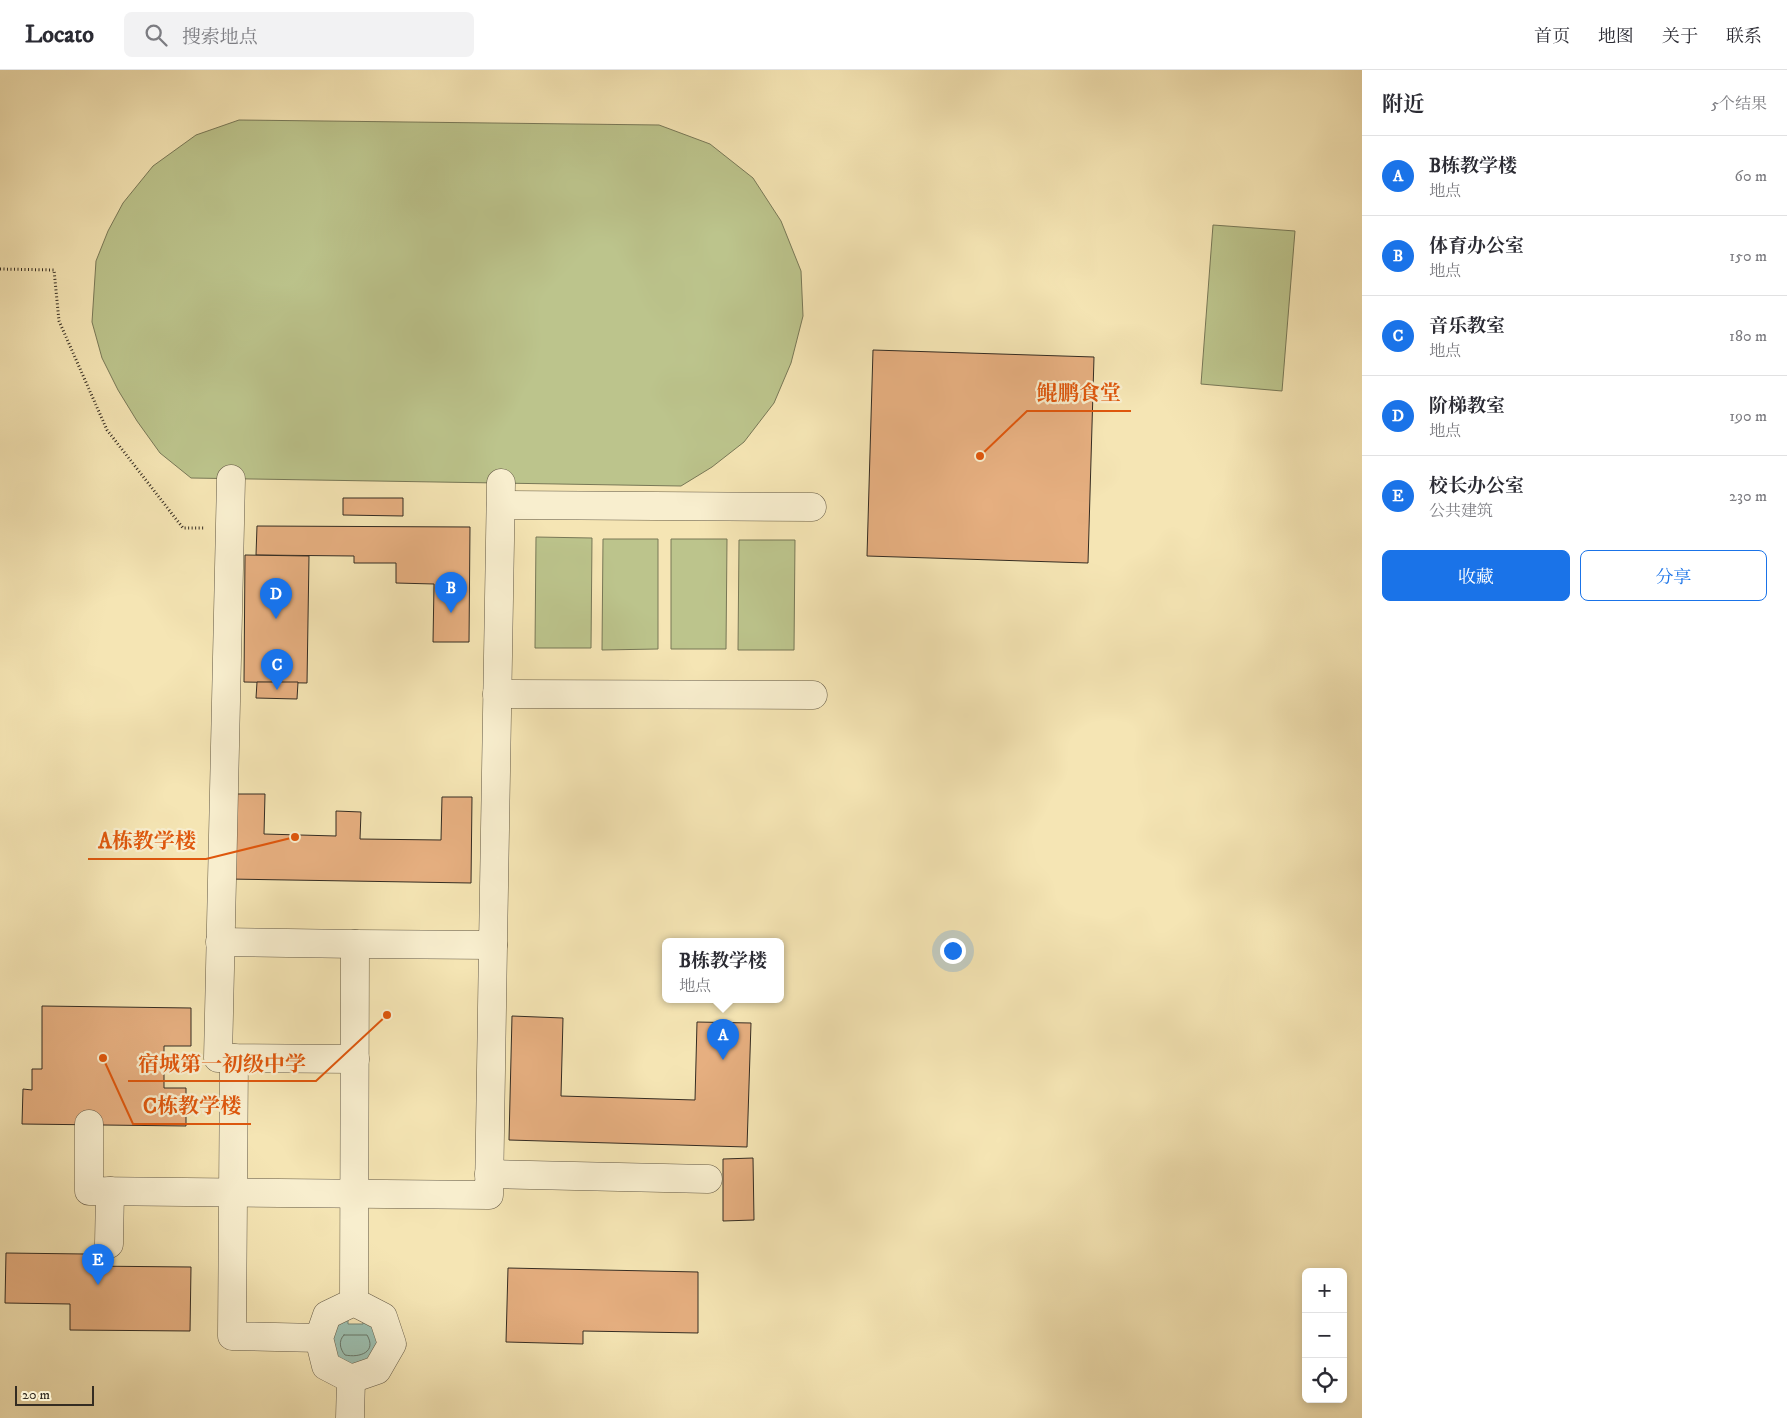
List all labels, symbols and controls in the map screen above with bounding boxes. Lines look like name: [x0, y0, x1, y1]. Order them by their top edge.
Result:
search box: [124, 12, 474, 57]
text: Locato: [25, 20, 94, 50]
icon: search: [142, 21, 170, 49]
text: 搜索地点: [182, 26, 258, 49]
text: 首页: [1534, 26, 1570, 48]
text: 地图: [1598, 26, 1634, 48]
text: 关于: [1662, 26, 1698, 48]
text: 联系: [1726, 26, 1762, 48]
text: 附近: [1382, 92, 1424, 118]
text: 5个结果: [1711, 94, 1767, 114]
text: B栋教学楼: [1429, 155, 1517, 178]
text: A: [1393, 166, 1403, 186]
text: 60 m: [1735, 166, 1767, 186]
text: 地点: [1429, 181, 1461, 201]
text: 体育办公室: [1429, 235, 1524, 258]
text: B: [1393, 246, 1403, 266]
text: 150 m: [1729, 246, 1767, 266]
text: 地点: [1429, 261, 1461, 281]
text: 音乐教室: [1429, 315, 1505, 338]
text: C: [1393, 326, 1403, 346]
text: 180 m: [1729, 326, 1767, 346]
text: 地点: [1429, 341, 1461, 361]
callout: 鲲鹏食堂: [1027, 375, 1131, 411]
text: 鲲鹏食堂: [1037, 381, 1121, 407]
text: 阶梯教室: [1429, 395, 1505, 418]
text: D: [1392, 406, 1404, 426]
text: 190 m: [1729, 406, 1767, 426]
text: 地点: [1429, 421, 1461, 441]
text: 校长办公室: [1429, 475, 1524, 498]
text: E: [1392, 486, 1404, 506]
text: 230 m: [1729, 486, 1767, 506]
text: 公共建筑: [1429, 501, 1493, 521]
button: 收藏: [1382, 550, 1570, 601]
button: 分享: [1580, 550, 1767, 601]
pin: B: [435, 572, 467, 613]
pin: D: [260, 578, 292, 619]
pin: C: [261, 649, 293, 690]
callout: A栋教学楼: [88, 823, 206, 859]
text: A栋教学楼: [97, 829, 196, 855]
popup: [662, 938, 784, 1003]
your location: [940, 938, 966, 964]
text: B栋教学楼: [679, 950, 767, 973]
text: 地点: [679, 976, 711, 996]
pin: A: [707, 1019, 739, 1060]
callout: 宿城第一初级中学: [128, 1045, 316, 1081]
text: 宿城第一初级中学: [138, 1052, 306, 1078]
callout: C栋教学楼: [133, 1088, 251, 1124]
text: C栋教学楼: [143, 1094, 241, 1120]
pin: E: [82, 1244, 114, 1285]
map controls: [1302, 1268, 1347, 1403]
button: +: [1302, 1268, 1347, 1313]
button: −: [1302, 1313, 1347, 1358]
button: locate: [1302, 1358, 1347, 1403]
scale bar: [15, 1383, 94, 1406]
text: 20 m: [22, 1386, 50, 1404]

